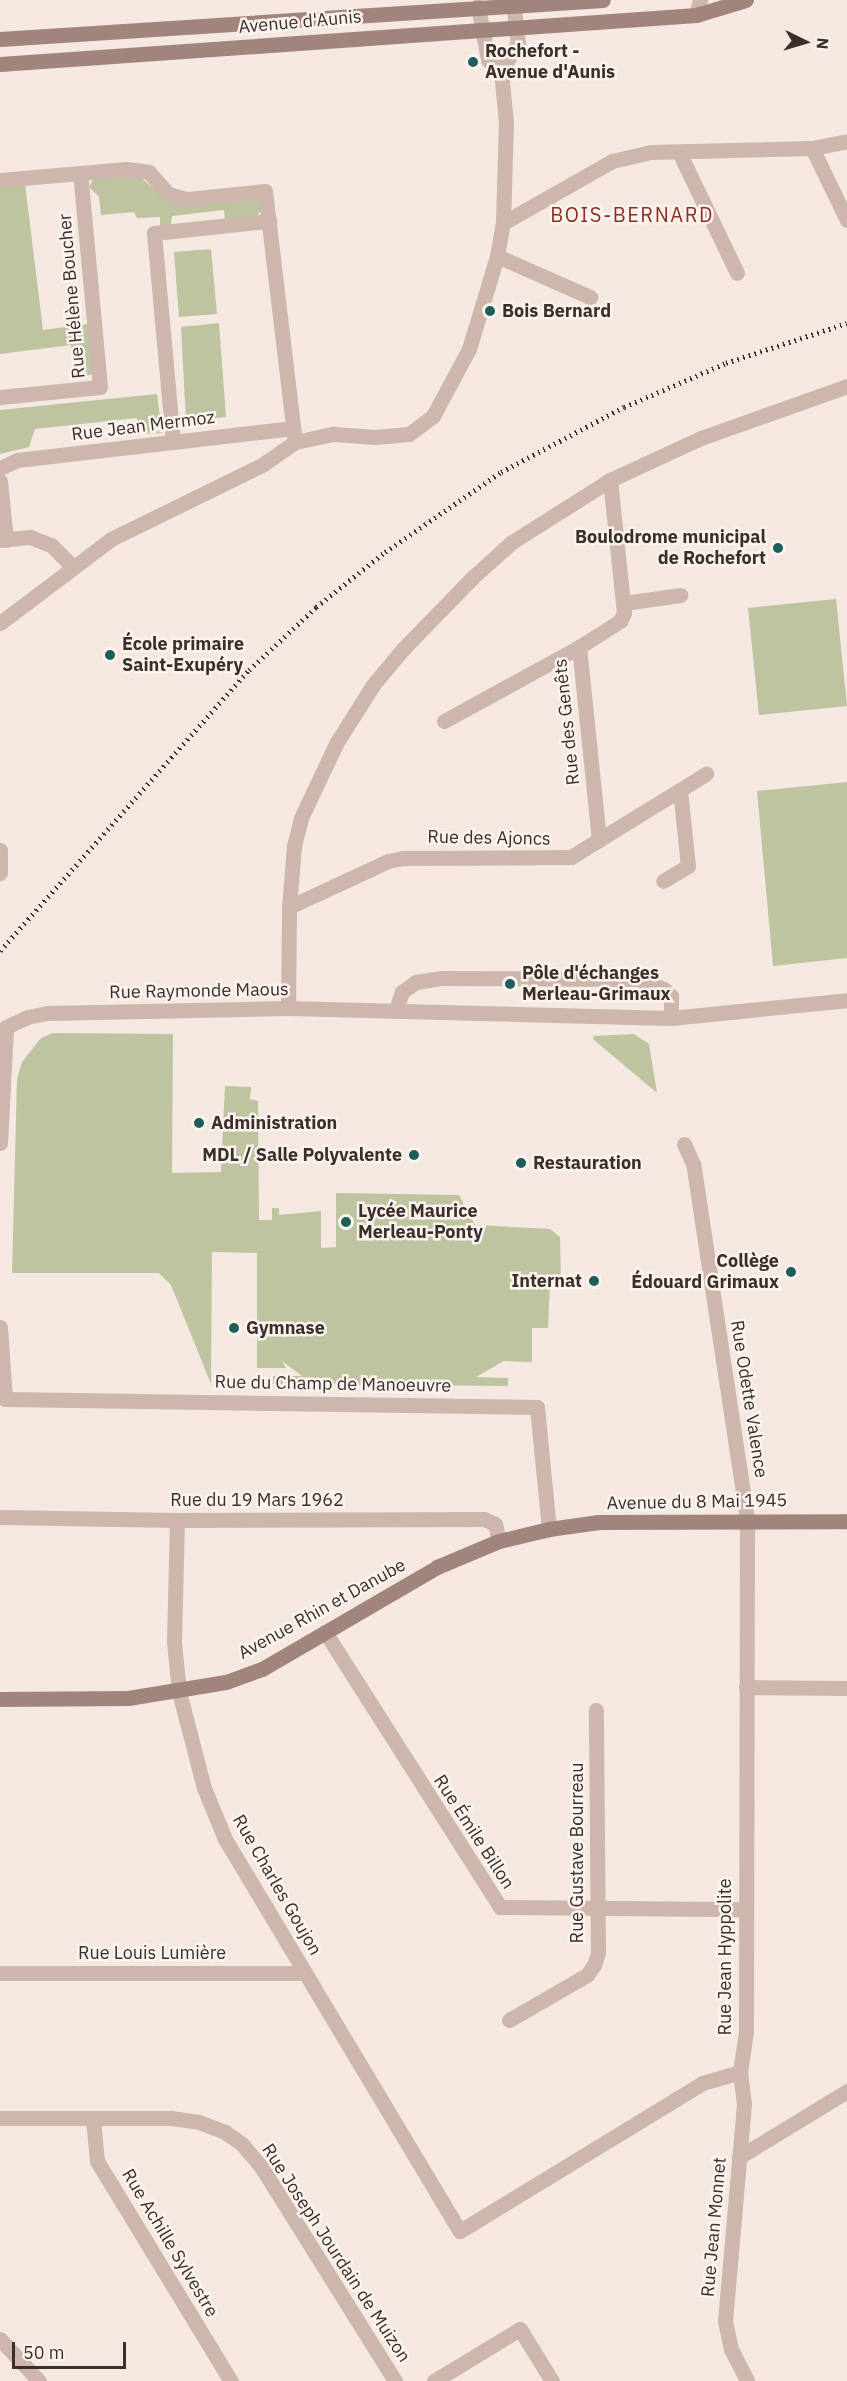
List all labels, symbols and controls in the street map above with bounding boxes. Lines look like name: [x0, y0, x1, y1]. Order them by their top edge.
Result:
street label: Avenue d'Aunis: [238, 6, 362, 38]
north arrow: [775, 12, 835, 72]
text: N: [812, 37, 833, 50]
place label: Rochefort - Avenue d'Aunis: [485, 41, 615, 84]
marker: Rochefort - Avenue d'Aunis: [466, 55, 480, 69]
district label: BOIS-BERNARD: [550, 202, 714, 226]
street label: Rue Hélène Boucher: [54, 213, 90, 379]
place label: Bois Bernard: [502, 300, 611, 322]
marker: Bois Bernard: [483, 304, 497, 318]
street label: Rue Jean Mermoz: [70, 406, 216, 446]
place label: Boulodrome municipal de Rochefort: [575, 527, 766, 570]
marker: Boulodrome municipal de Rochefort: [771, 541, 785, 555]
place label: École primaire Saint-Exupéry: [122, 634, 244, 676]
marker: École primaire Saint-Exupéry: [103, 648, 117, 662]
street label: Rue des Genêts: [550, 658, 584, 786]
street label: Rue des Ajoncs: [427, 826, 551, 850]
place label: Pôle d'échanges Merleau-Grimaux: [522, 963, 671, 1006]
marker: Pôle d'échanges Merleau-Grimaux: [503, 977, 517, 991]
street label: Rue Raymonde Maous: [109, 979, 289, 1003]
place label: Administration: [211, 1112, 337, 1134]
marker: Administration: [192, 1116, 206, 1130]
place label: MDL / Salle Polyvalente: [202, 1144, 402, 1166]
marker: MDL / Salle Polyvalente: [407, 1148, 421, 1162]
place label: Restauration: [533, 1152, 642, 1174]
marker: Restauration: [514, 1156, 528, 1170]
place label: Lycée Maurice Merleau-Ponty: [358, 1201, 483, 1244]
marker: Lycée Maurice Merleau-Ponty: [339, 1215, 353, 1229]
place label: Collège Édouard Grimaux: [631, 1251, 779, 1294]
marker: Collège Édouard Grimaux: [784, 1265, 798, 1279]
place label: Internat: [512, 1270, 582, 1292]
marker: Internat: [587, 1274, 601, 1288]
place label: Gymnase: [246, 1317, 325, 1339]
street label: Rue Odette Valence: [726, 1319, 772, 1479]
marker: Gymnase: [227, 1321, 241, 1335]
street label: Rue du Champ de Manoeuvre: [214, 1371, 452, 1397]
street label: Rue du 19 Mars 1962: [170, 1489, 344, 1511]
street label: Avenue du 8 Mai 1945: [607, 1490, 787, 1514]
street label: Avenue Rhin et Danube: [235, 1554, 409, 1664]
street label: Rue Gustave Bourreau: [566, 1763, 588, 1943]
street label: Rue Émile Billon: [429, 1771, 519, 1893]
street label: Rue Charles Goujon: [228, 1811, 326, 1959]
street label: Rue Jean Hyppolite: [714, 1878, 736, 2036]
street label: Rue Louis Lumière: [78, 1942, 226, 1964]
street label: Rue Joseph Jourdain de Muizon: [257, 2140, 415, 2366]
street label: Rue Jean Monnet: [697, 2156, 731, 2298]
street label: Rue Achille Sylvestre: [117, 2165, 223, 2321]
scale bar: [15, 2330, 129, 2368]
text: 50 m: [23, 2341, 65, 2364]

